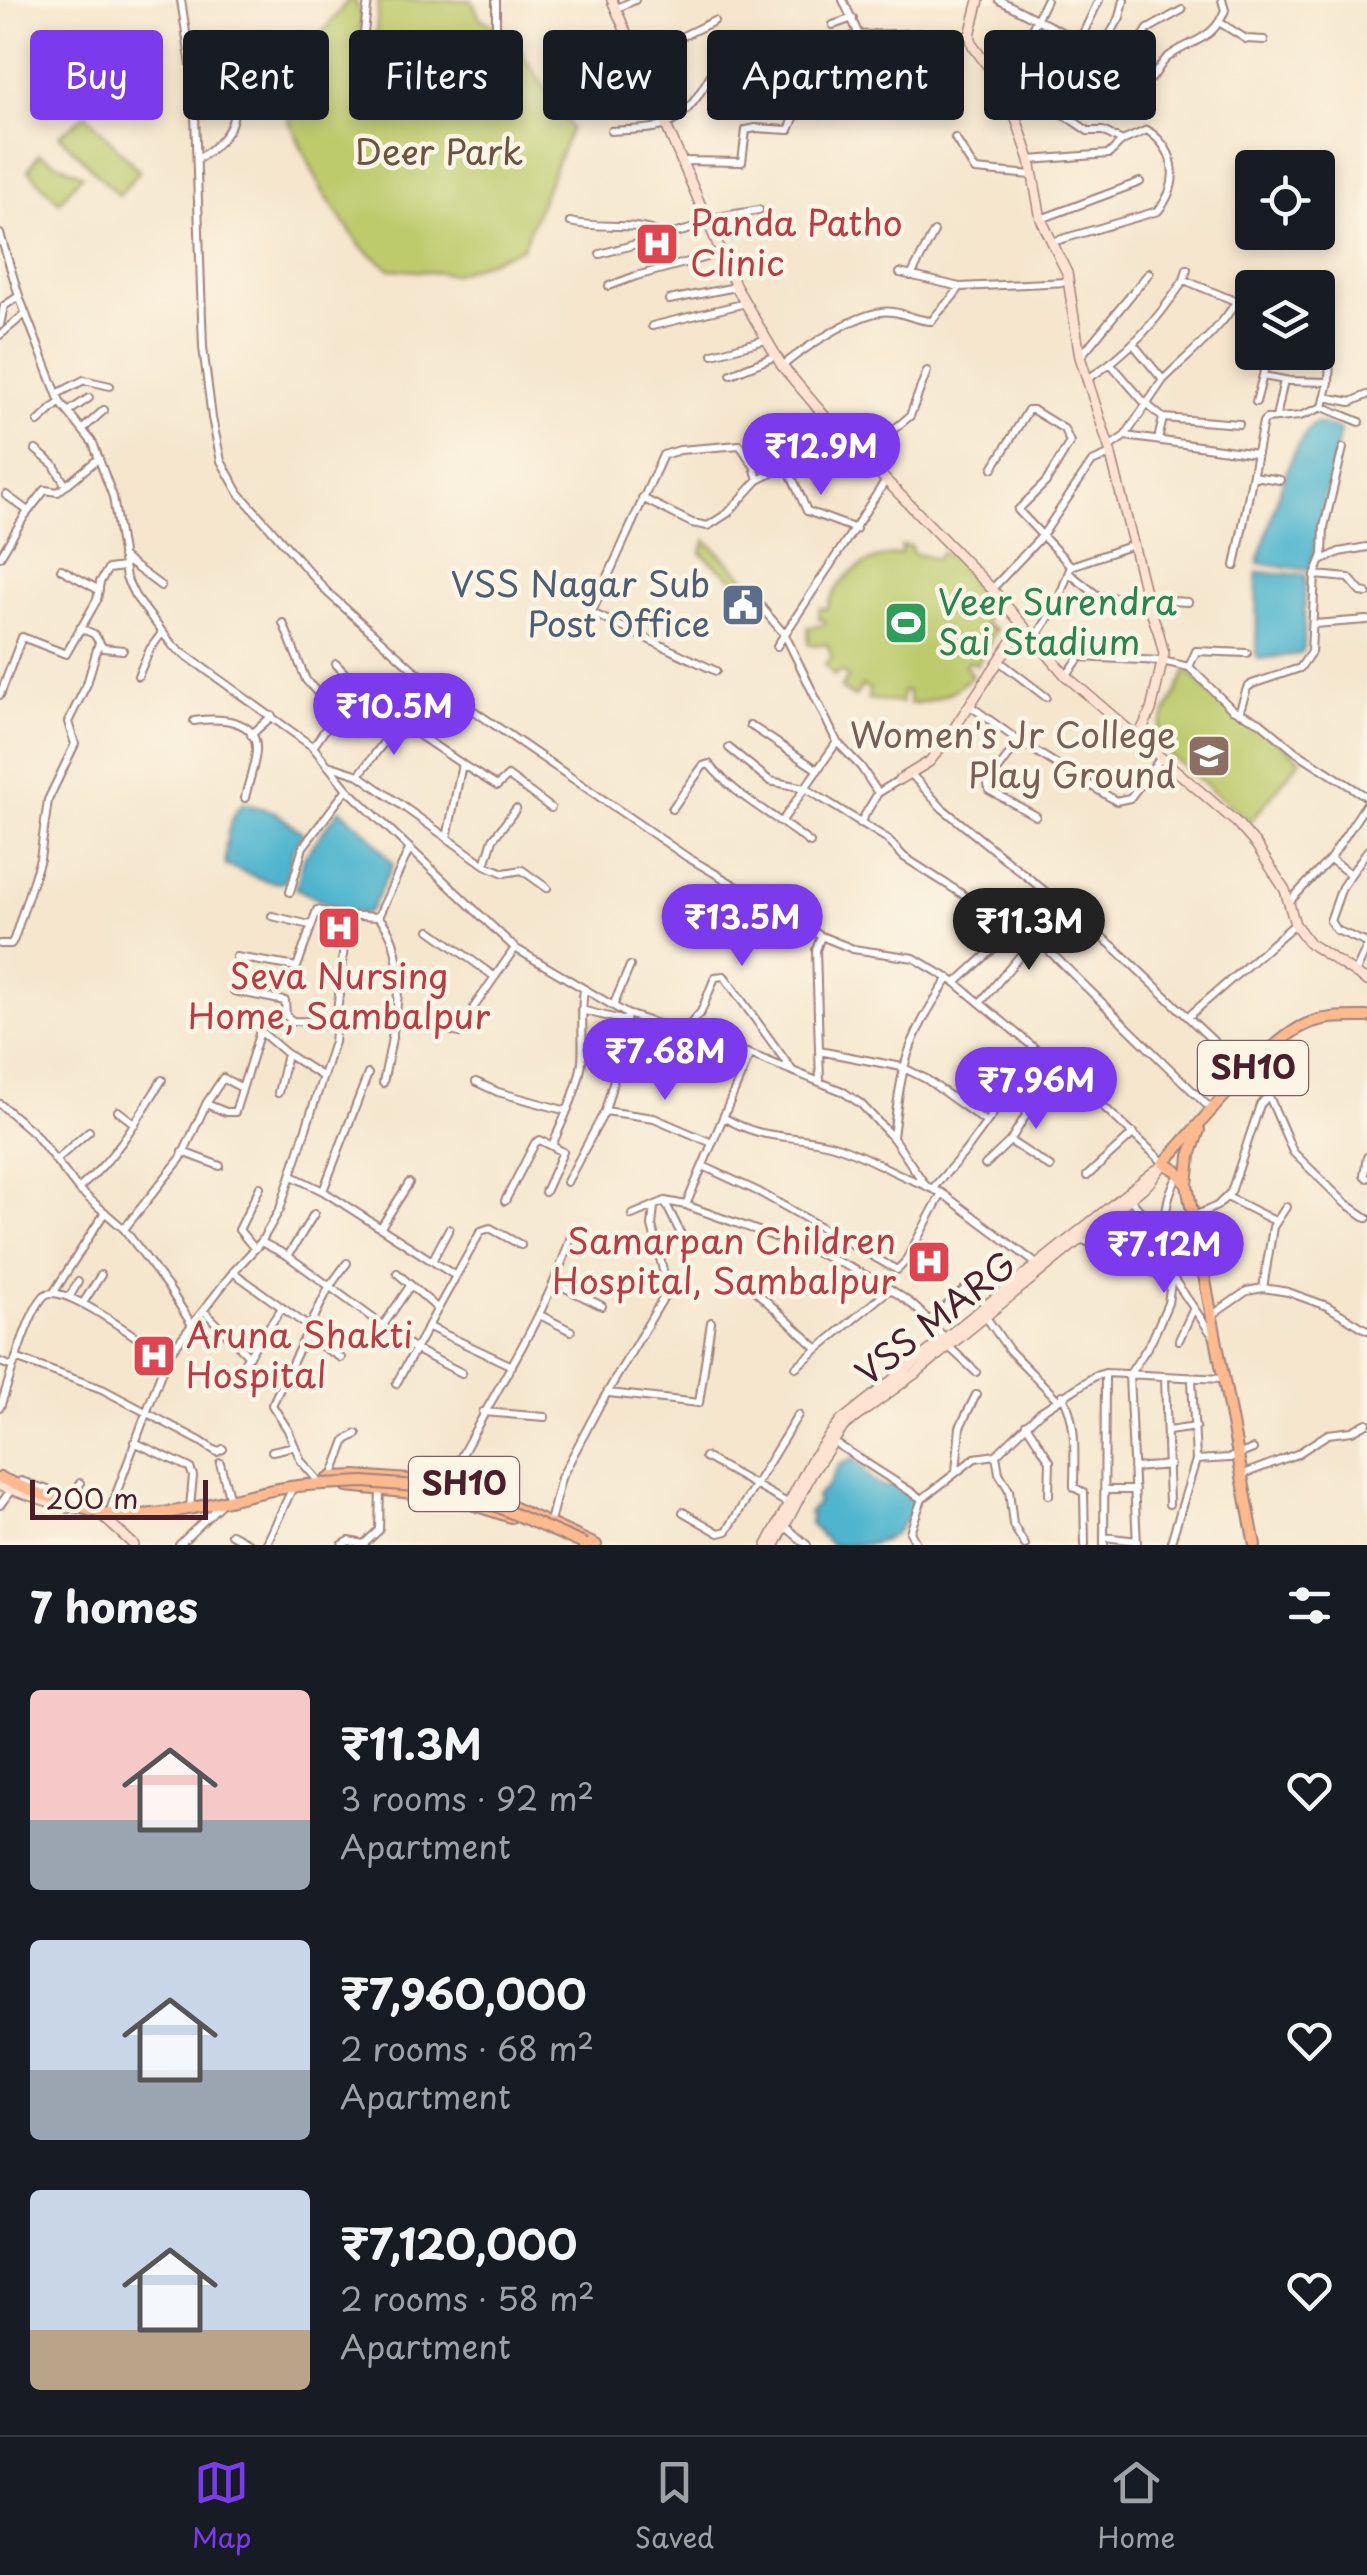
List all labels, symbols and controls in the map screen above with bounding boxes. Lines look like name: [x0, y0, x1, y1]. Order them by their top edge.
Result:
chip: Buy: [30, 30, 163, 120]
chip: Rent: [183, 30, 329, 120]
chip: Filters: [349, 30, 523, 120]
chip: New: [543, 30, 687, 120]
chip: Apartment: [707, 30, 964, 120]
chip: House: [984, 30, 1156, 120]
park label: Deer Park: [355, 124, 523, 177]
map controls: [1235, 150, 1335, 370]
button: locate: [1235, 150, 1335, 250]
place label: Panda Patho Clinic: [690, 195, 903, 288]
hospital icon: Panda Patho Clinic: [634, 221, 680, 267]
button: layers: [1235, 270, 1335, 370]
pin: ₹12.9M: [740, 413, 902, 498]
text: ₹12.9M: [764, 421, 878, 469]
place label: VSS Nagar Sub Post Office: [451, 556, 710, 649]
place label: Veer Surendra Sai Stadium: [938, 574, 1177, 667]
public building icon: VSS Nagar Sub Post Office: [720, 582, 766, 628]
sports icon: Veer Surendra Sai Stadium: [883, 600, 929, 646]
pin: ₹10.5M: [313, 673, 475, 758]
text: ₹10.5M: [335, 681, 453, 729]
place label: Women's Jr College Play Ground: [850, 707, 1176, 800]
school or university icon: Women's Jr College Play Ground: [1186, 733, 1232, 779]
pin: ₹13.5M: [661, 884, 823, 969]
pin: ₹11.3M: [948, 888, 1110, 973]
text: ₹13.5M: [684, 892, 800, 940]
text: ₹11.3M: [975, 896, 1083, 944]
hospital icon: Seva Nursing Home, Sambalpur: [316, 905, 362, 951]
place label: Seva Nursing Home, Sambalpur: [188, 948, 490, 1041]
pin: ₹7.68M: [584, 1018, 746, 1103]
text: ₹7.68M: [605, 1026, 725, 1074]
road number: SH10: [1198, 1041, 1308, 1095]
pin: ₹7.96M: [955, 1047, 1117, 1132]
text: ₹7.96M: [977, 1055, 1095, 1103]
pin: ₹7.12M: [1083, 1211, 1245, 1296]
place label: Samarpan Children Hospital, Sambalpur: [552, 1213, 896, 1306]
text: ₹7.12M: [1107, 1219, 1221, 1267]
street label: VSS MARG: [843, 1237, 1026, 1397]
hospital icon: Samarpan Children Hospital, Sambalpur: [906, 1239, 952, 1285]
place label: Aruna Shakti Hospital: [186, 1307, 413, 1400]
hospital icon: Aruna Shakti Hospital: [131, 1333, 177, 1379]
road number: SH10: [409, 1457, 519, 1511]
scale bar: [30, 1475, 208, 1520]
text: 200 m: [45, 1476, 138, 1519]
text: 7 homes: [30, 1574, 198, 1637]
icon: filters: [1282, 1578, 1337, 1633]
text: ₹11.3M: [340, 1711, 482, 1774]
icon: home: [110, 1730, 230, 1850]
icon: heart: [1282, 1763, 1337, 1818]
text: 3 rooms · 92 m²: [340, 1774, 594, 1822]
text: Apartment: [340, 1822, 511, 1870]
text: ₹7,960,000: [340, 1961, 587, 2024]
icon: home: [110, 1980, 230, 2100]
icon: heart: [1282, 2013, 1337, 2068]
text: 2 rooms · 68 m²: [340, 2024, 594, 2072]
text: Apartment: [340, 2072, 511, 2120]
text: ₹7,120,000: [340, 2211, 577, 2274]
icon: home: [110, 2230, 230, 2350]
icon: heart: [1282, 2263, 1337, 2318]
text: 2 rooms · 58 m²: [340, 2274, 595, 2322]
text: Apartment: [340, 2322, 511, 2370]
tab: Map: [192, 2455, 251, 2558]
tab: Saved: [635, 2455, 714, 2558]
tab: Home: [1097, 2455, 1175, 2558]

